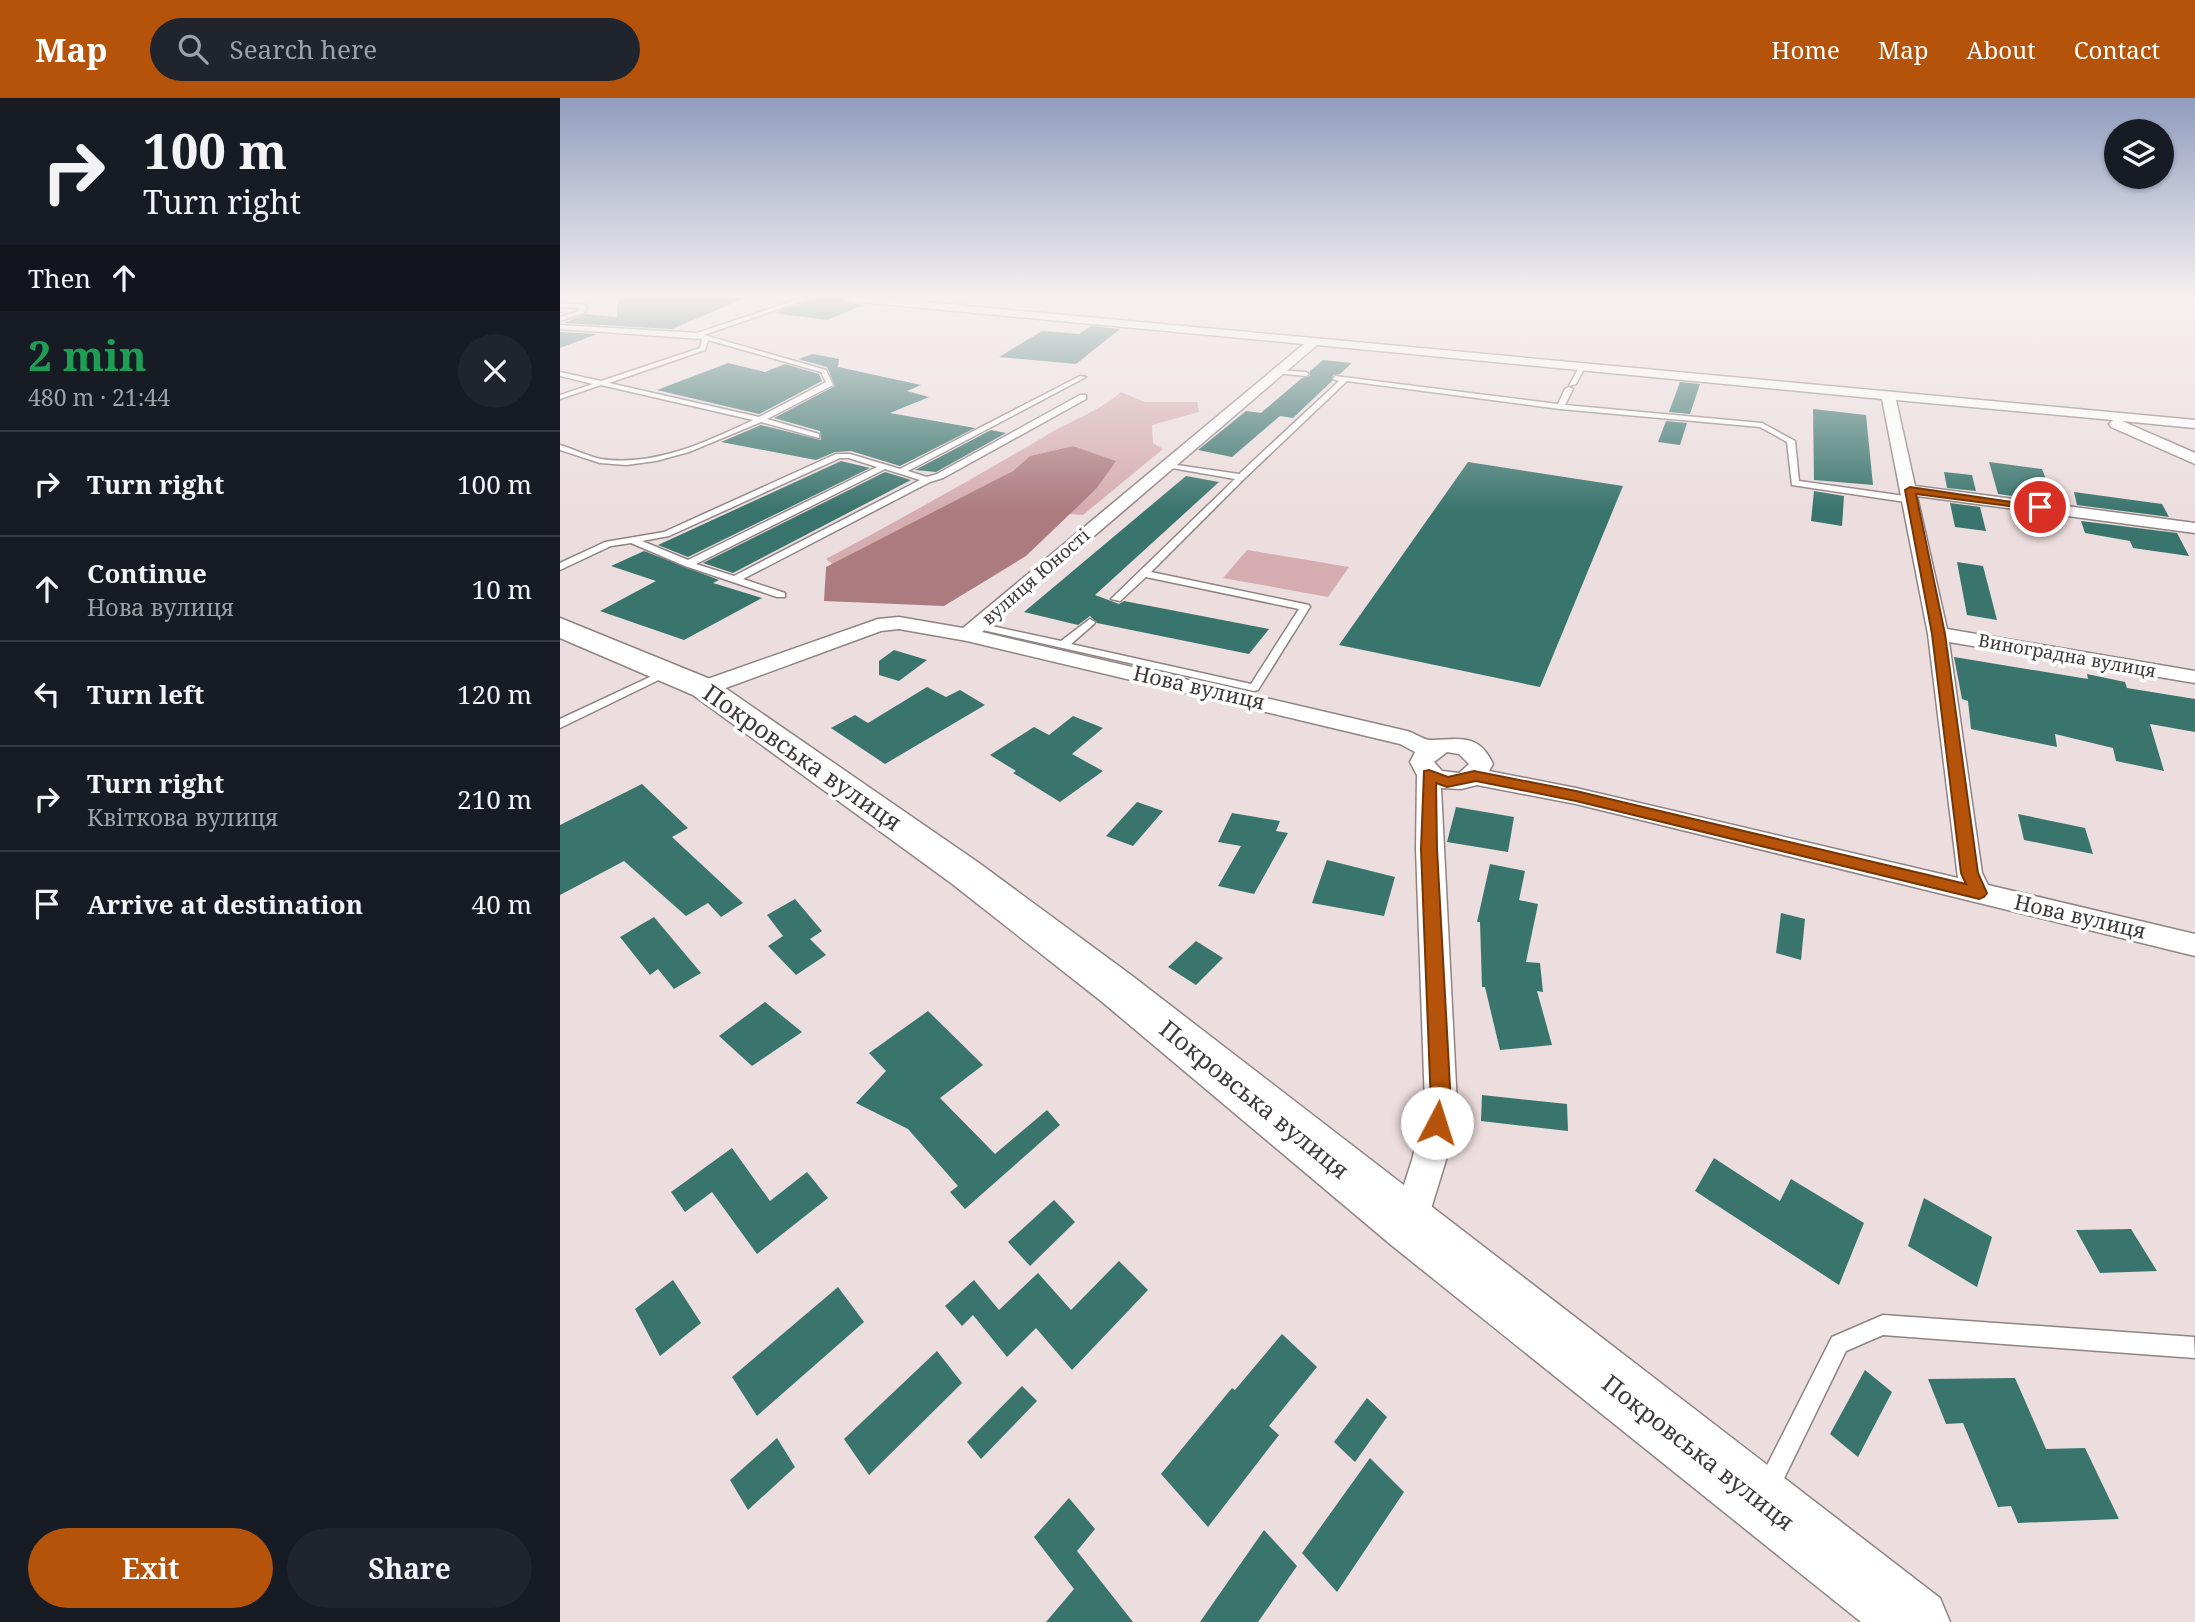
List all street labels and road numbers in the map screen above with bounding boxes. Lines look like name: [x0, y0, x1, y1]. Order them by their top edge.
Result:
street label: вулиця Юності: [976, 523, 1094, 630]
street label: Виноградна вулиця: [1976, 628, 2158, 682]
street label: Нова вулиця: [1131, 658, 1268, 716]
street label: Покровська вулиця: [697, 676, 909, 838]
street label: Нова вулиця: [2012, 887, 2149, 945]
street label: Покровська вулиця: [1153, 1012, 1357, 1186]
street label: Покровська вулиця: [1596, 1366, 1802, 1537]

